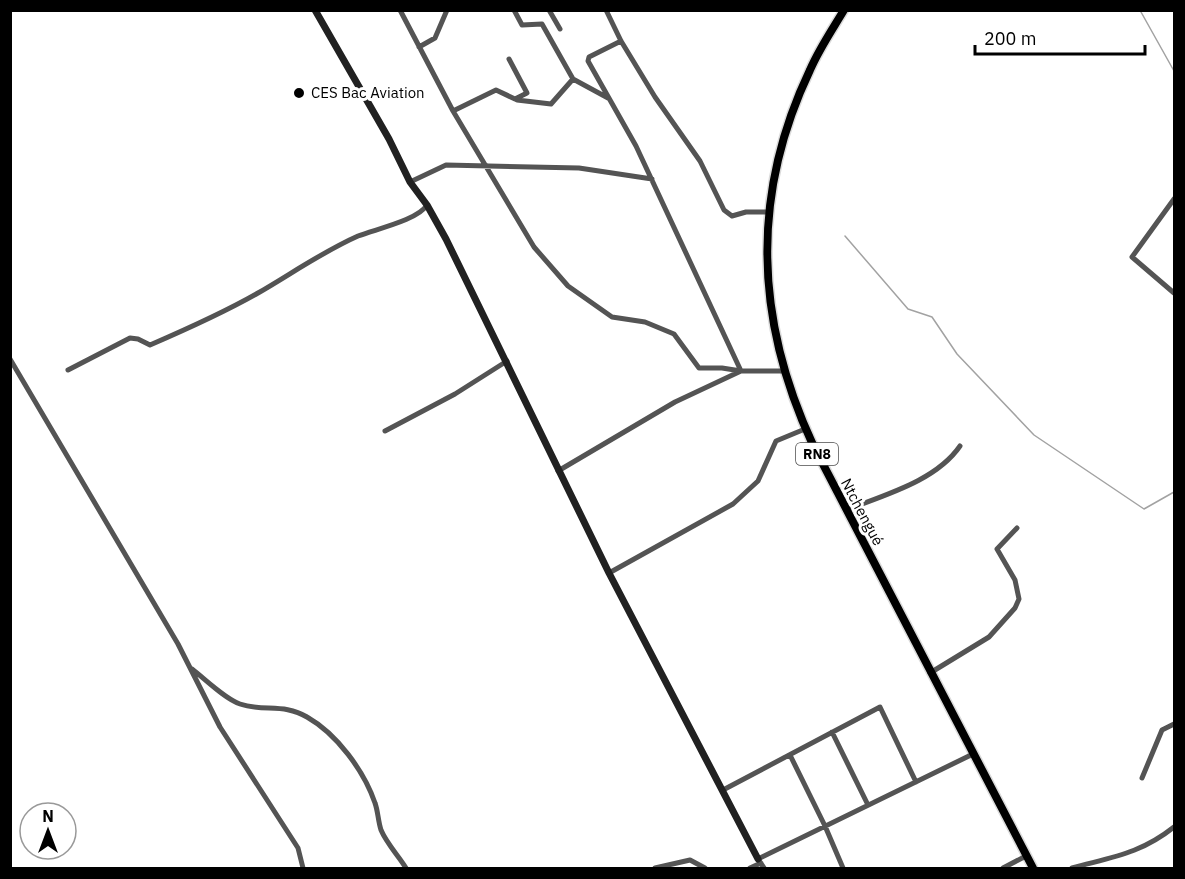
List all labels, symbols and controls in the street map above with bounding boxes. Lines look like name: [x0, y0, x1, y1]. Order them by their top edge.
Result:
scale bar: [975, 18, 1144, 56]
text: 200 m: [984, 27, 1036, 50]
place label: CES Bac Aviation: [311, 83, 425, 102]
marker: CES Bac Aviation: [292, 86, 306, 100]
road number: RN8: [796, 443, 838, 465]
street label: Ntchengué: [837, 475, 888, 549]
north arrow: [18, 801, 78, 861]
text: N: [42, 806, 54, 826]

